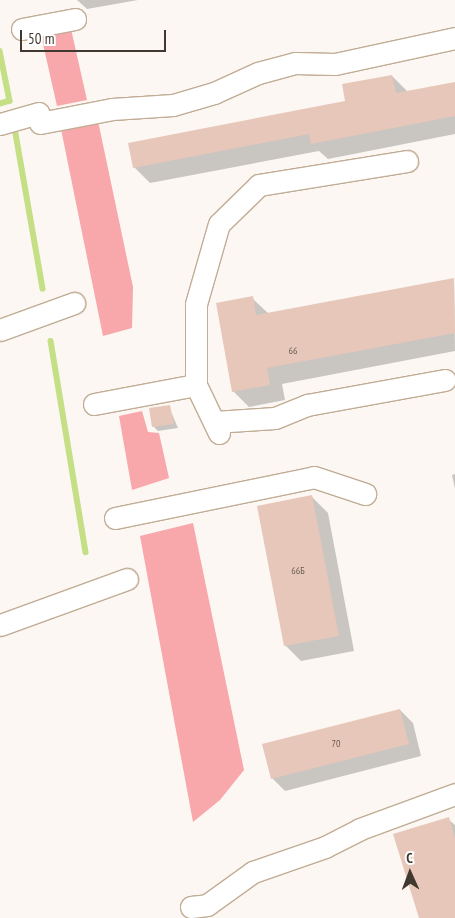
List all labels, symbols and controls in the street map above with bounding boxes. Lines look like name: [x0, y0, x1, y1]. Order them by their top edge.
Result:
scale bar: [22, 20, 169, 52]
text: 50 m: [28, 29, 54, 48]
house number: 66: [289, 345, 297, 357]
house number: 66Б: [291, 565, 305, 577]
house number: 70: [332, 738, 340, 750]
north arrow: [385, 848, 435, 898]
text: С: [406, 849, 413, 867]

